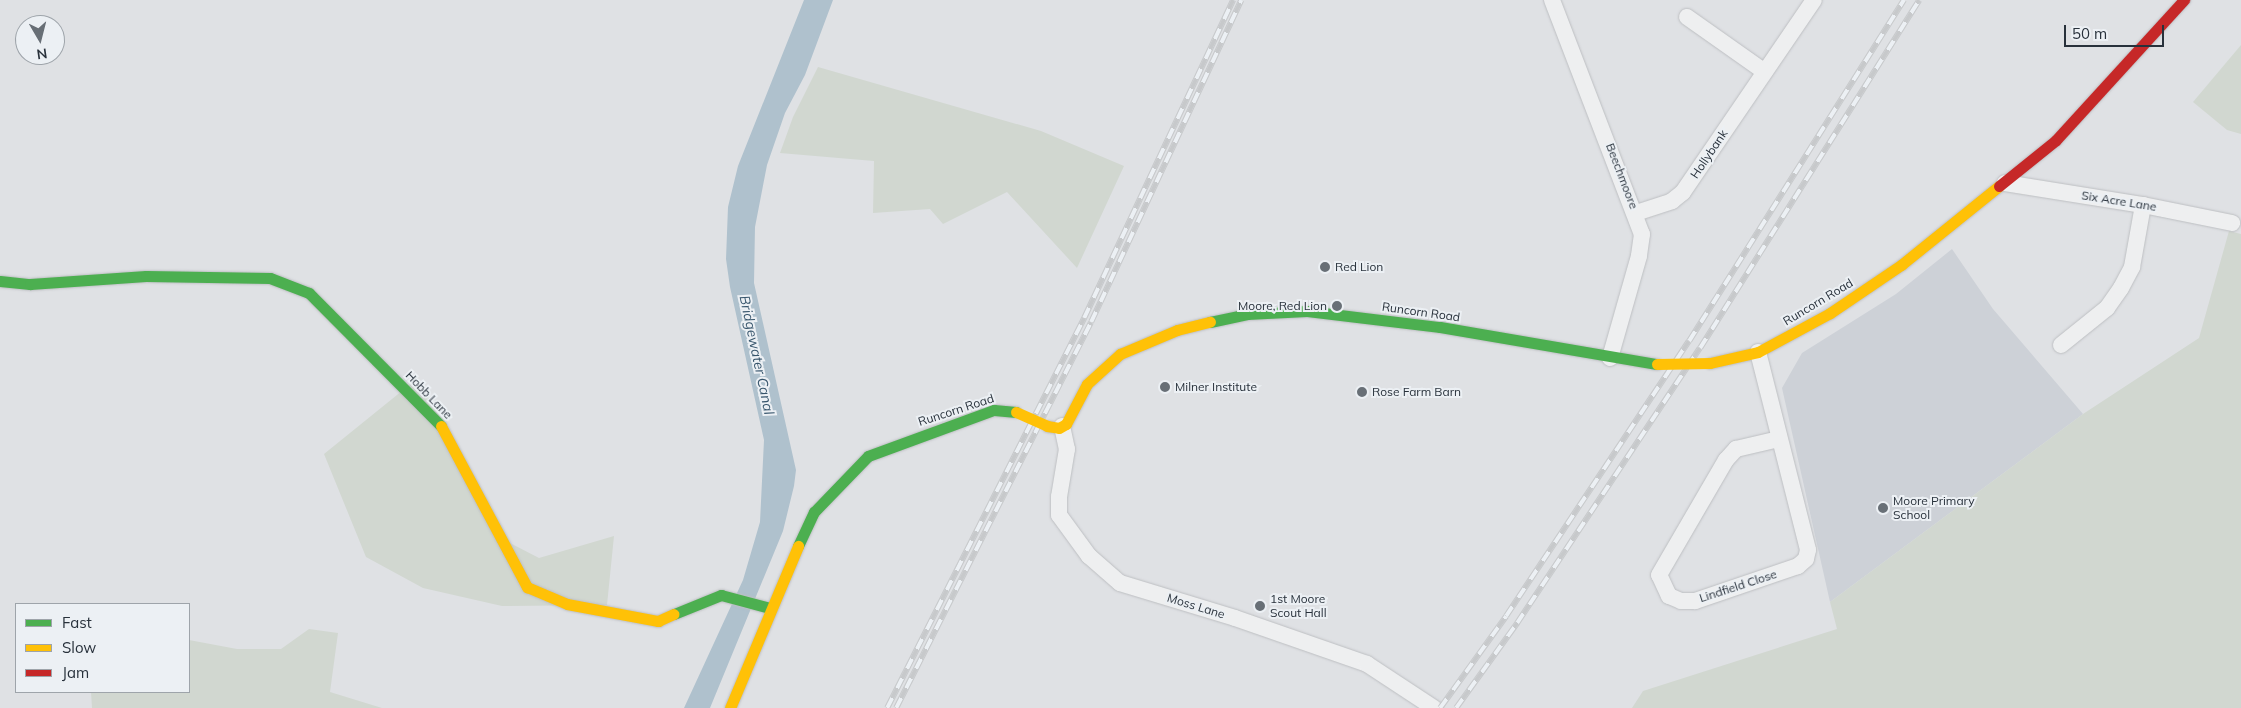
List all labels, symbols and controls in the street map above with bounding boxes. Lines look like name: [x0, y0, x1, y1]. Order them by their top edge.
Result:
north arrow: [15, 15, 65, 65]
scale bar: [2066, 15, 2166, 47]
text: 50 m: [2072, 24, 2107, 43]
text: N: [35, 44, 48, 64]
street label: Hollybank: [1687, 127, 1731, 181]
street label: Beechmoore: [1603, 141, 1641, 211]
street label: Six Acre Lane: [2080, 188, 2158, 214]
place label: Red Lion: [1335, 260, 1383, 274]
marker: Red Lion: [1319, 261, 1331, 273]
street label: Runcorn Road: [1780, 276, 1856, 328]
water label: Bridgewater Canal: [736, 294, 778, 416]
place label: Moore, Red Lion: [1238, 299, 1327, 313]
street label: Runcorn Road: [1381, 299, 1461, 325]
marker: Moore, Red Lion: [1331, 300, 1343, 312]
street label: Hobb Lane: [403, 368, 455, 422]
place label: Milner Institute: [1175, 380, 1257, 394]
marker: Milner Institute: [1159, 381, 1171, 393]
place label: Rose Farm Barn: [1372, 385, 1461, 399]
marker: Rose Farm Barn: [1356, 386, 1368, 398]
street label: Runcorn Road: [916, 391, 996, 429]
place label: Moore Primary School: [1893, 494, 1975, 522]
marker: Moore Primary School: [1877, 502, 1889, 514]
street label: Lindfield Close: [1697, 567, 1779, 605]
street label: Moss Lane: [1165, 590, 1227, 622]
place label: 1st Moore Scout Hall: [1270, 592, 1327, 620]
marker: 1st Moore Scout Hall: [1254, 600, 1266, 612]
legend: [15, 603, 190, 693]
text: Fast: [62, 613, 92, 632]
text: Slow: [62, 638, 96, 657]
text: Jam: [62, 663, 89, 682]

